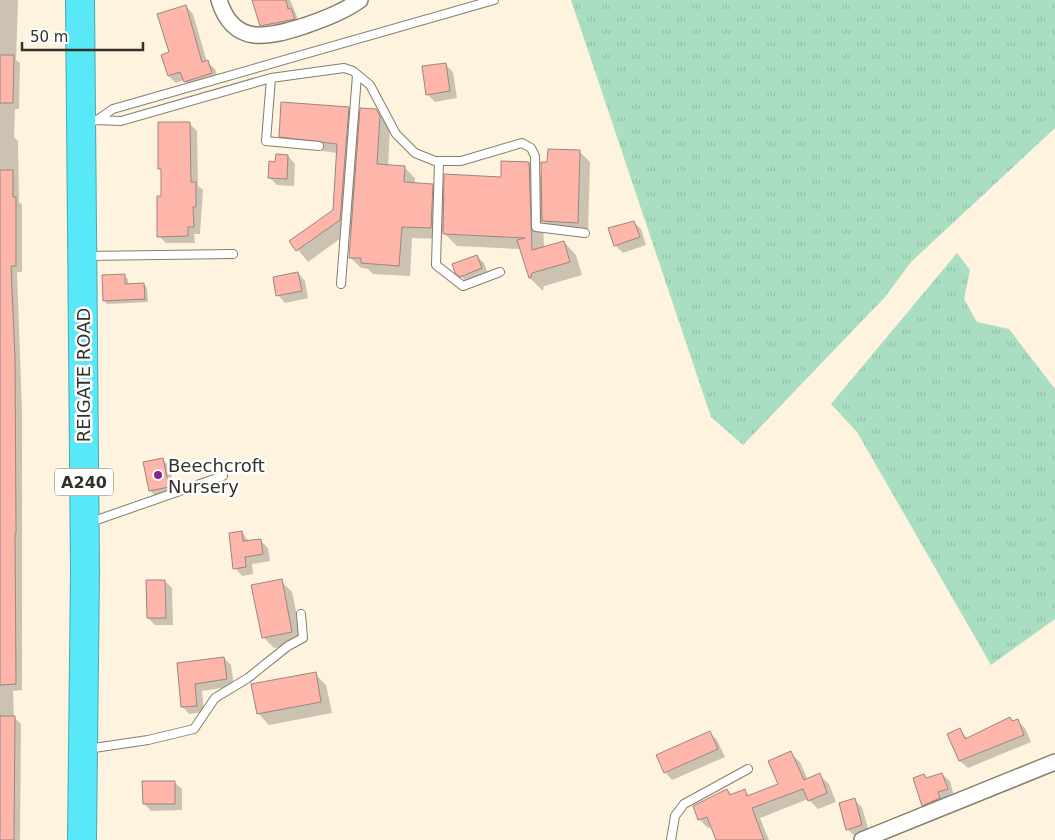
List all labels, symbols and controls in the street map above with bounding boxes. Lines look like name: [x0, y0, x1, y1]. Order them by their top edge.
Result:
scale bar: [22, 20, 144, 52]
text: 50 m: [30, 28, 68, 46]
street label: REIGATE ROAD: [73, 308, 94, 442]
place label: Beechcroft Nursery: [168, 455, 265, 497]
road number: A240: [55, 468, 113, 496]
marker: Beechcroft Nursery: [152, 469, 164, 481]

